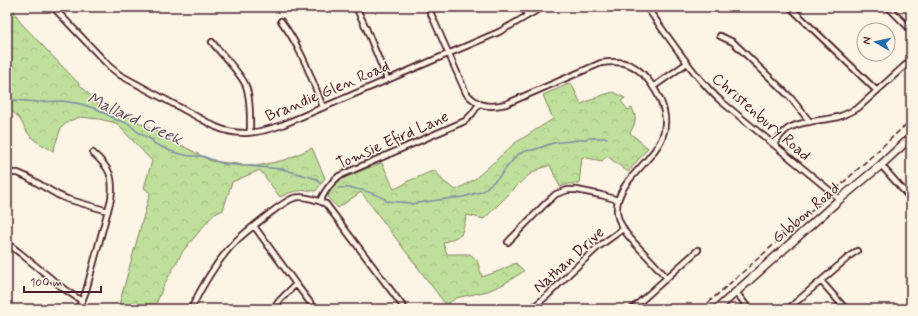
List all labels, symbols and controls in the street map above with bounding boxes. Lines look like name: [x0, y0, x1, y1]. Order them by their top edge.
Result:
north arrow: [856, 22, 896, 62]
text: N: [860, 36, 875, 45]
street label: Brandie Glen Road: [262, 56, 393, 127]
street label: Christenbury Road: [707, 68, 815, 166]
water label: Mallard Creek: [83, 87, 187, 151]
street label: Tomsie Efird Lane: [333, 106, 452, 175]
street label: Gibbon Road: [768, 178, 844, 248]
street label: Nathan Drive: [529, 222, 609, 298]
scale bar: [24, 268, 101, 294]
text: 100 m: [30, 275, 62, 291]

